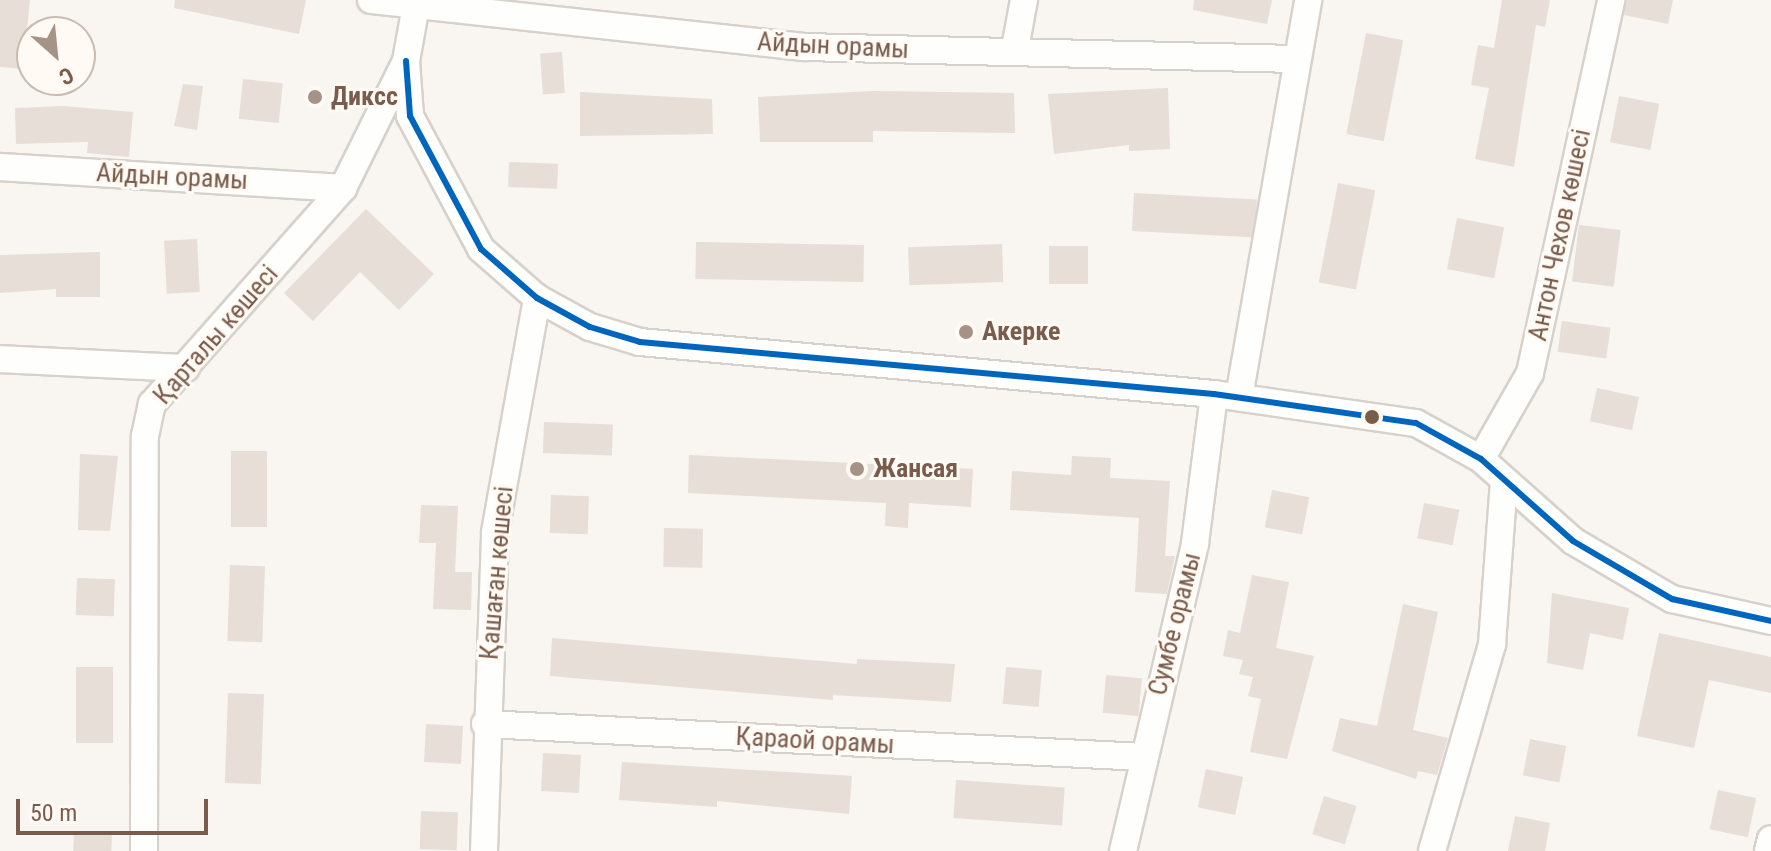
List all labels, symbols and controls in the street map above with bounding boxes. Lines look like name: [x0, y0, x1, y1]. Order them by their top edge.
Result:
north arrow: [16, 16, 96, 96]
street label: Айдын орамы: [756, 26, 910, 66]
text: С: [55, 62, 77, 90]
place label: Диксс: [331, 81, 398, 113]
marker: Диксс: [306, 88, 324, 106]
street label: Антон Чехов көшесі: [1522, 126, 1598, 344]
street label: Айдын орамы: [95, 157, 249, 197]
street label: Қарталы көшесі: [147, 259, 285, 411]
place label: Акерке: [982, 316, 1060, 348]
marker: Акерке: [957, 323, 975, 341]
unlabelled marker: [1364, 409, 1380, 425]
place label: Жансая: [873, 453, 958, 485]
marker: Жансая: [848, 460, 866, 478]
street label: Қашаған көшесі: [474, 485, 520, 661]
street label: Сумбе орамы: [1142, 549, 1208, 699]
street label: Қараой орамы: [735, 721, 895, 761]
scale bar: [20, 783, 212, 833]
text: 50 m: [30, 799, 77, 827]

